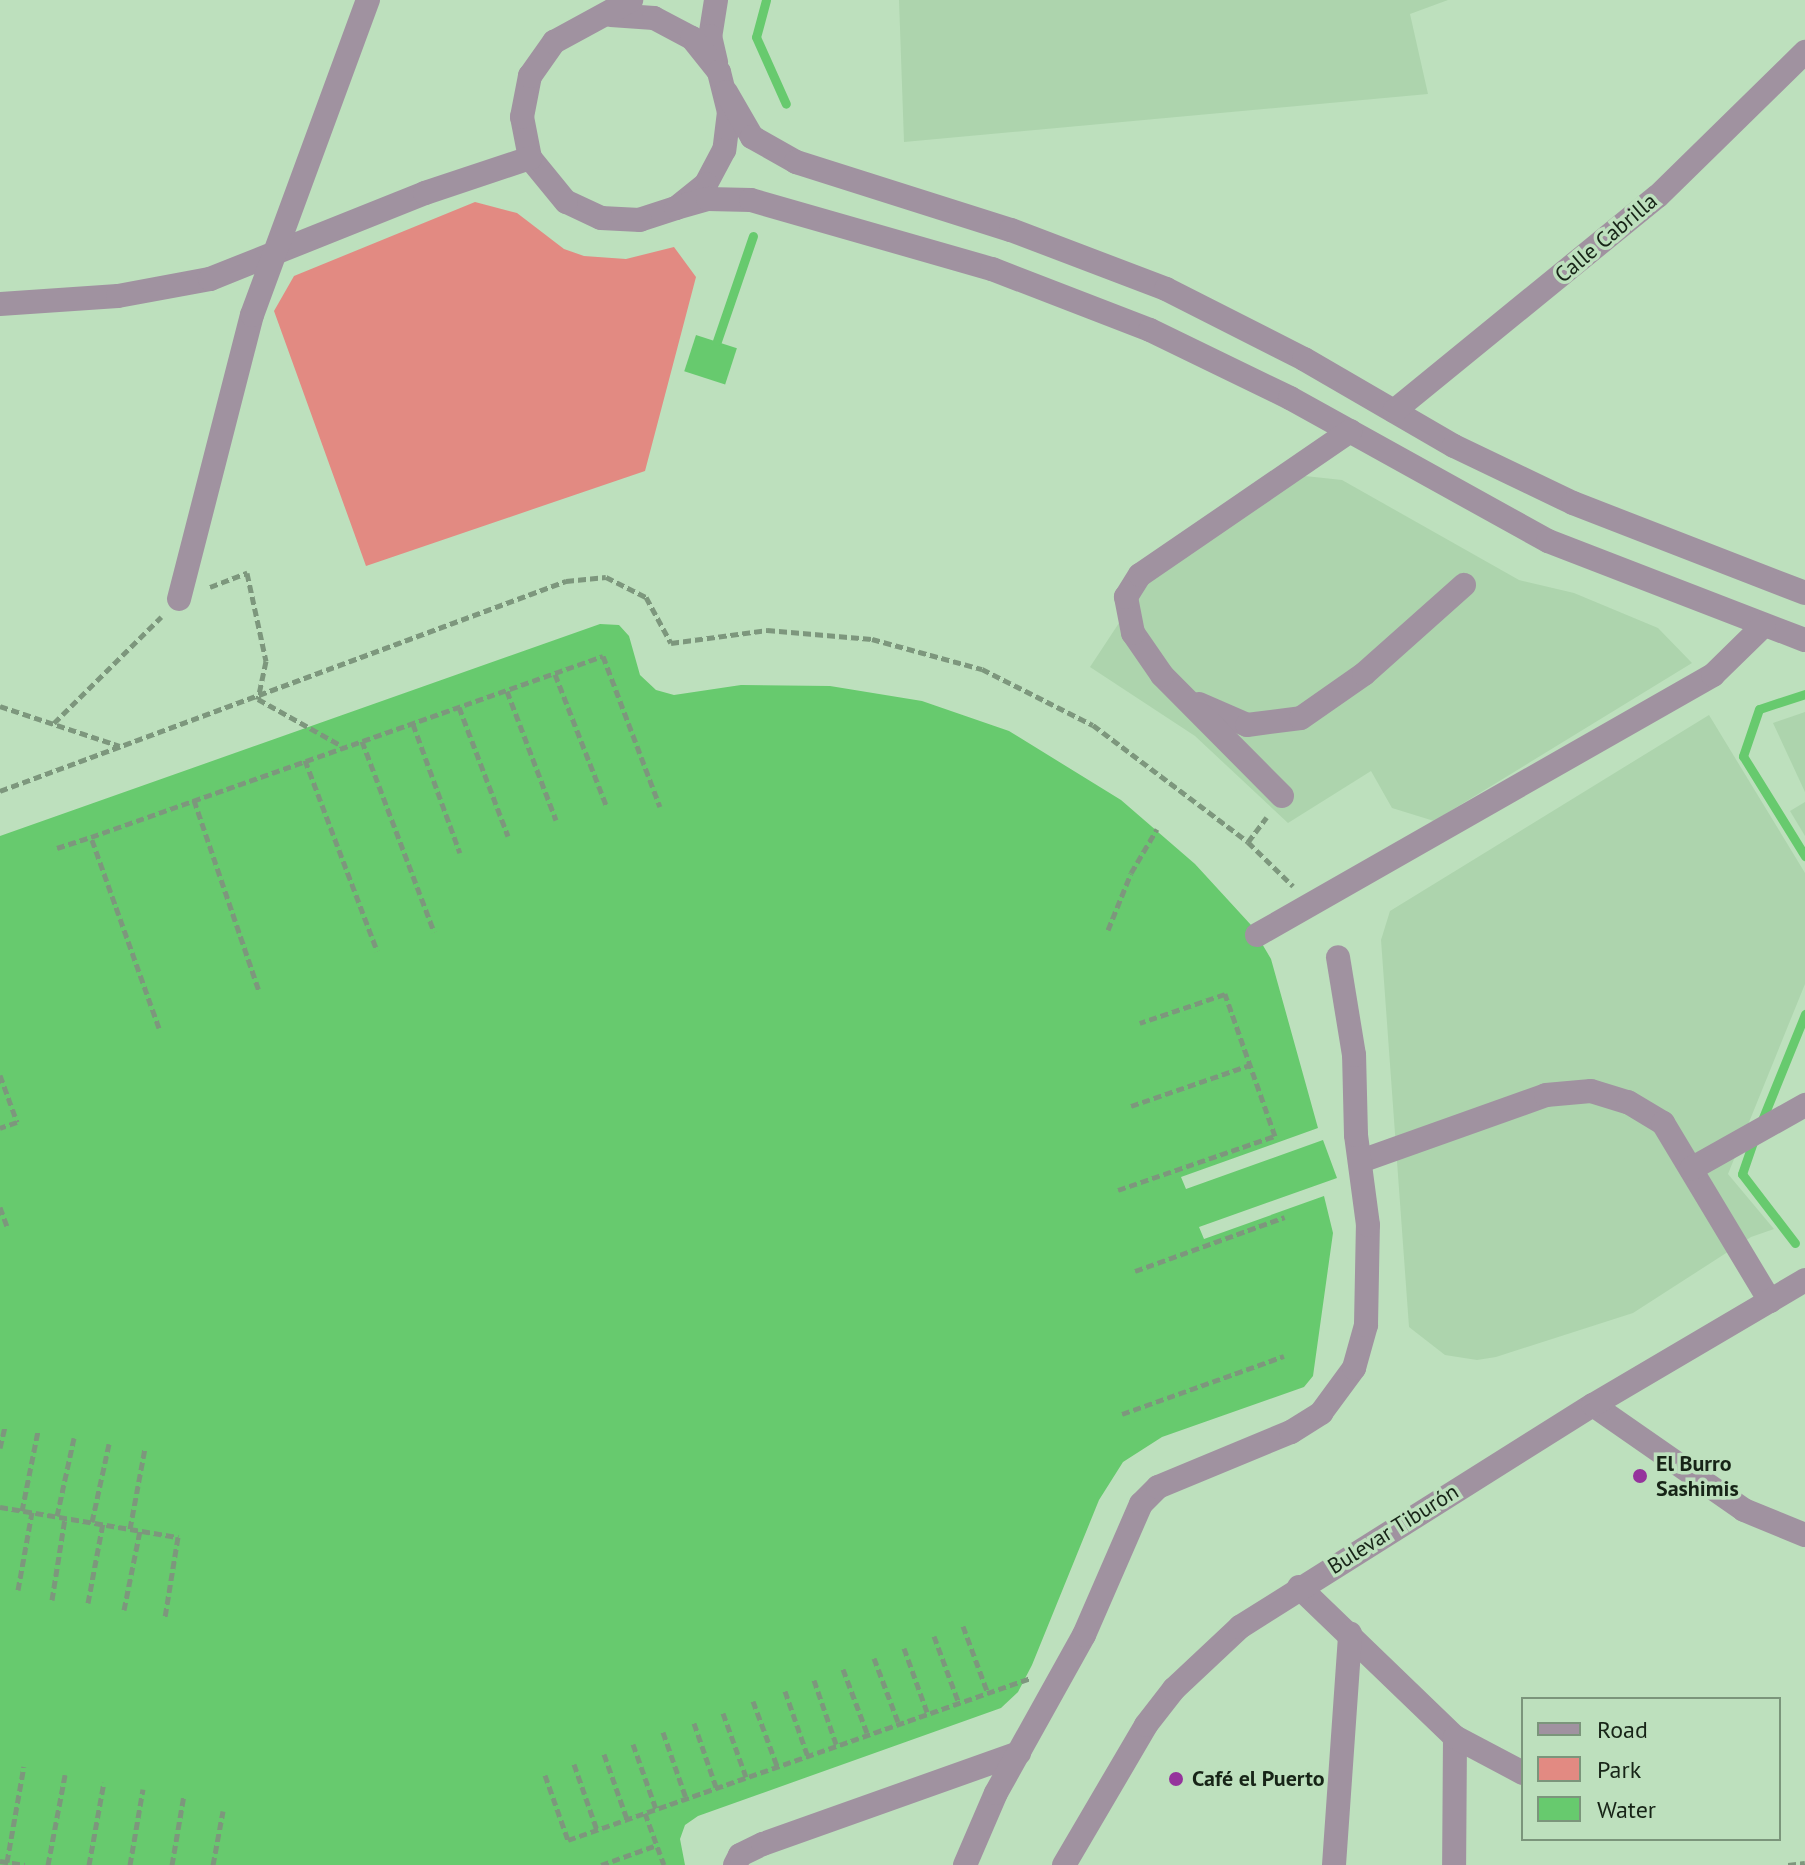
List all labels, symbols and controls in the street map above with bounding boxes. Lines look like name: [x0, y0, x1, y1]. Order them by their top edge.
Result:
street label: Calle Cabrilla: [1550, 188, 1662, 288]
place label: El Burro Sashimis: [1656, 1450, 1739, 1502]
marker: El Burro Sashimis: [1631, 1467, 1649, 1485]
street label: Bulevar Tiburón: [1322, 1478, 1464, 1580]
legend: [1521, 1697, 1781, 1841]
text: Road: [1597, 1714, 1648, 1745]
text: Park: [1597, 1754, 1641, 1785]
place label: Café el Puerto: [1192, 1766, 1325, 1792]
marker: Café el Puerto: [1167, 1770, 1185, 1788]
text: Water: [1597, 1794, 1656, 1825]

